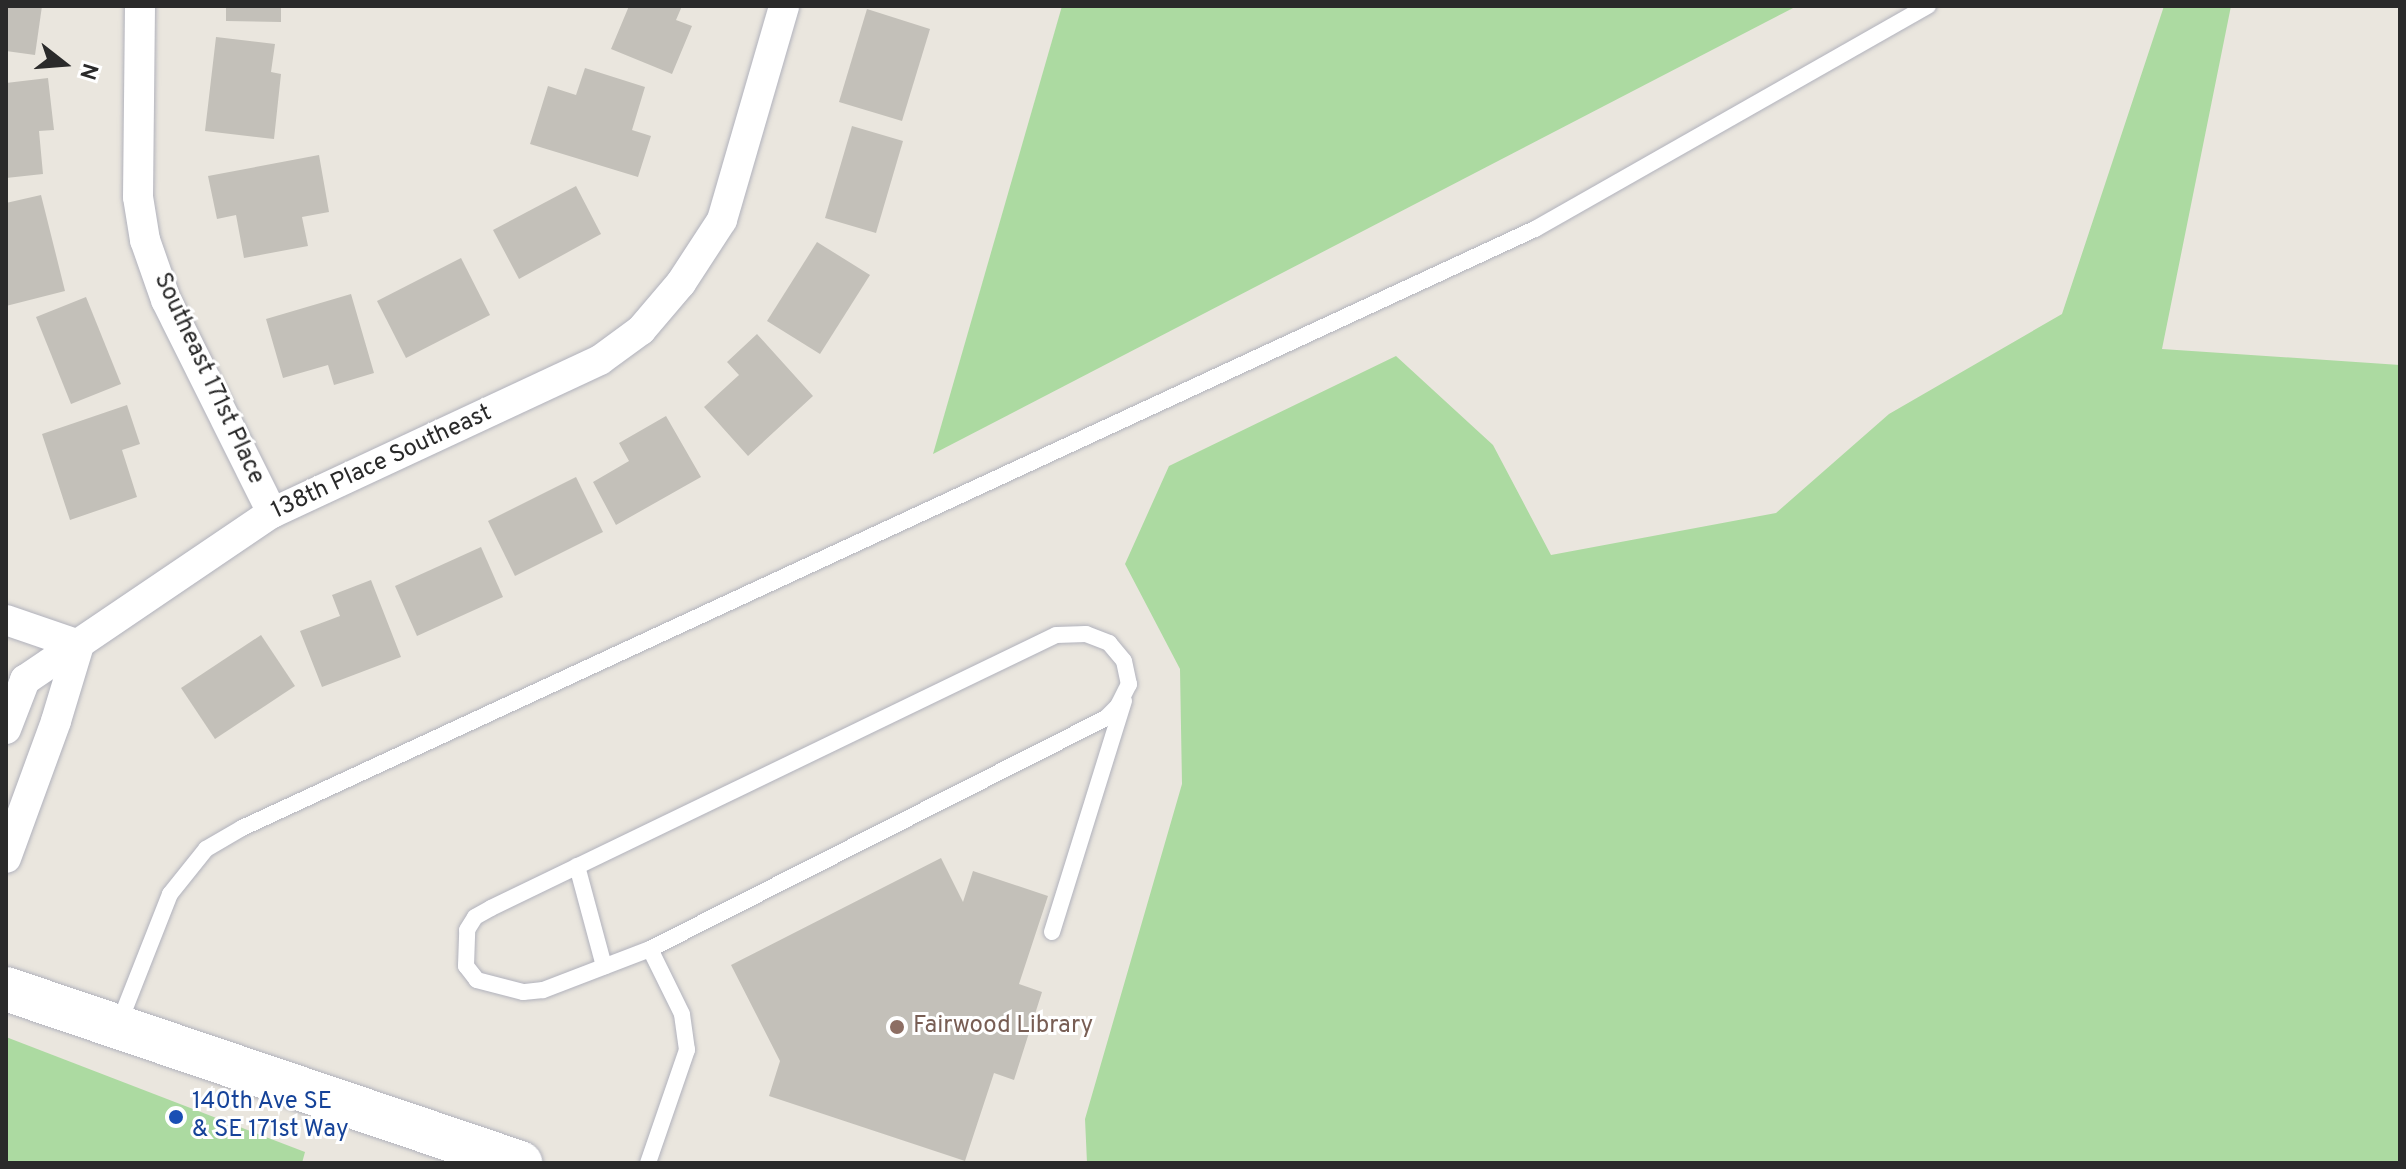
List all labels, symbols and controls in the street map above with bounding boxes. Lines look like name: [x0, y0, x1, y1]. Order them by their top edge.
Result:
north arrow: [24, 24, 104, 104]
text: N: [72, 60, 103, 83]
street label: Southeast 171st Place: [146, 269, 270, 489]
street label: 138th Place Southeast: [267, 399, 497, 527]
place label: Fairwood Library: [913, 1013, 1093, 1041]
marker: Fairwood Library: [888, 1018, 906, 1036]
place label: 140th Ave SE & SE 171st Way: [192, 1089, 349, 1145]
marker: 140th Ave SE & SE 171st Way: [167, 1108, 185, 1126]

